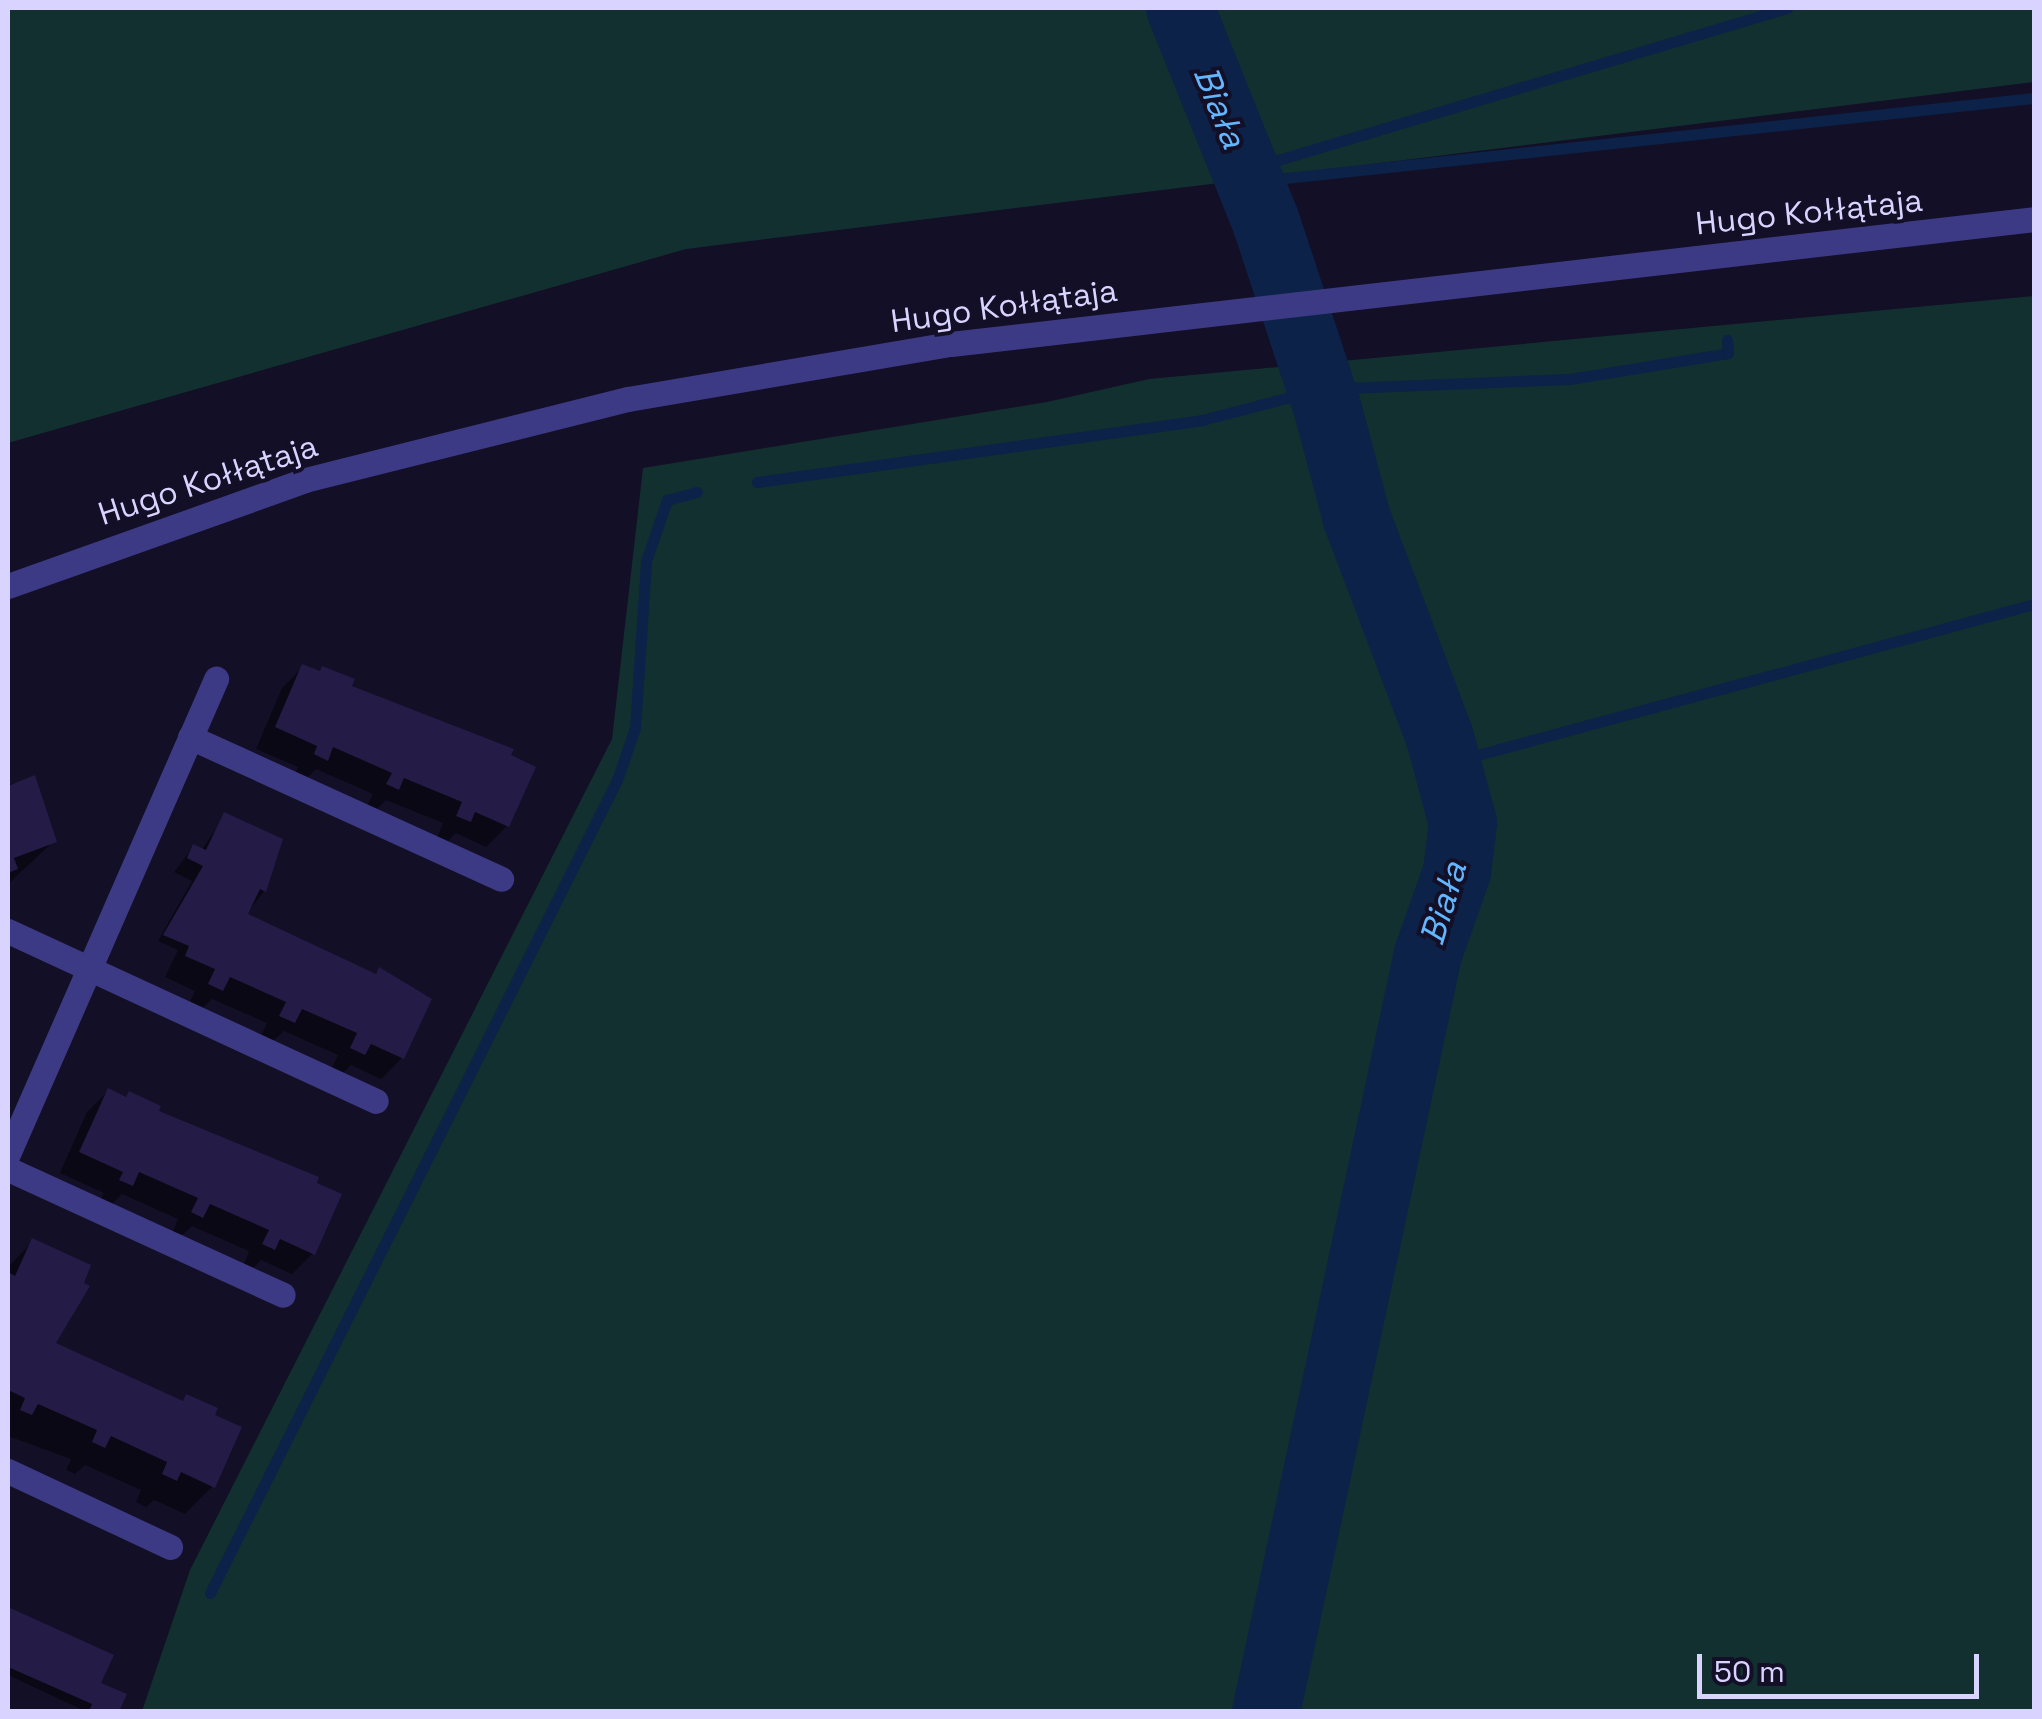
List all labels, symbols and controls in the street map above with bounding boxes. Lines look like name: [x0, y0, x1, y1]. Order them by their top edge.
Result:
water label: Biała: [1185, 60, 1255, 154]
street label: Hugo Kołłątaja: [1694, 181, 1924, 243]
street label: Hugo Kołłątaja: [888, 271, 1120, 341]
street label: Hugo Kołłątaja: [94, 426, 322, 534]
water label: Biała: [1411, 856, 1475, 950]
scale bar: [1702, 1634, 1984, 1696]
text: 50 m: [1714, 1652, 1785, 1691]

